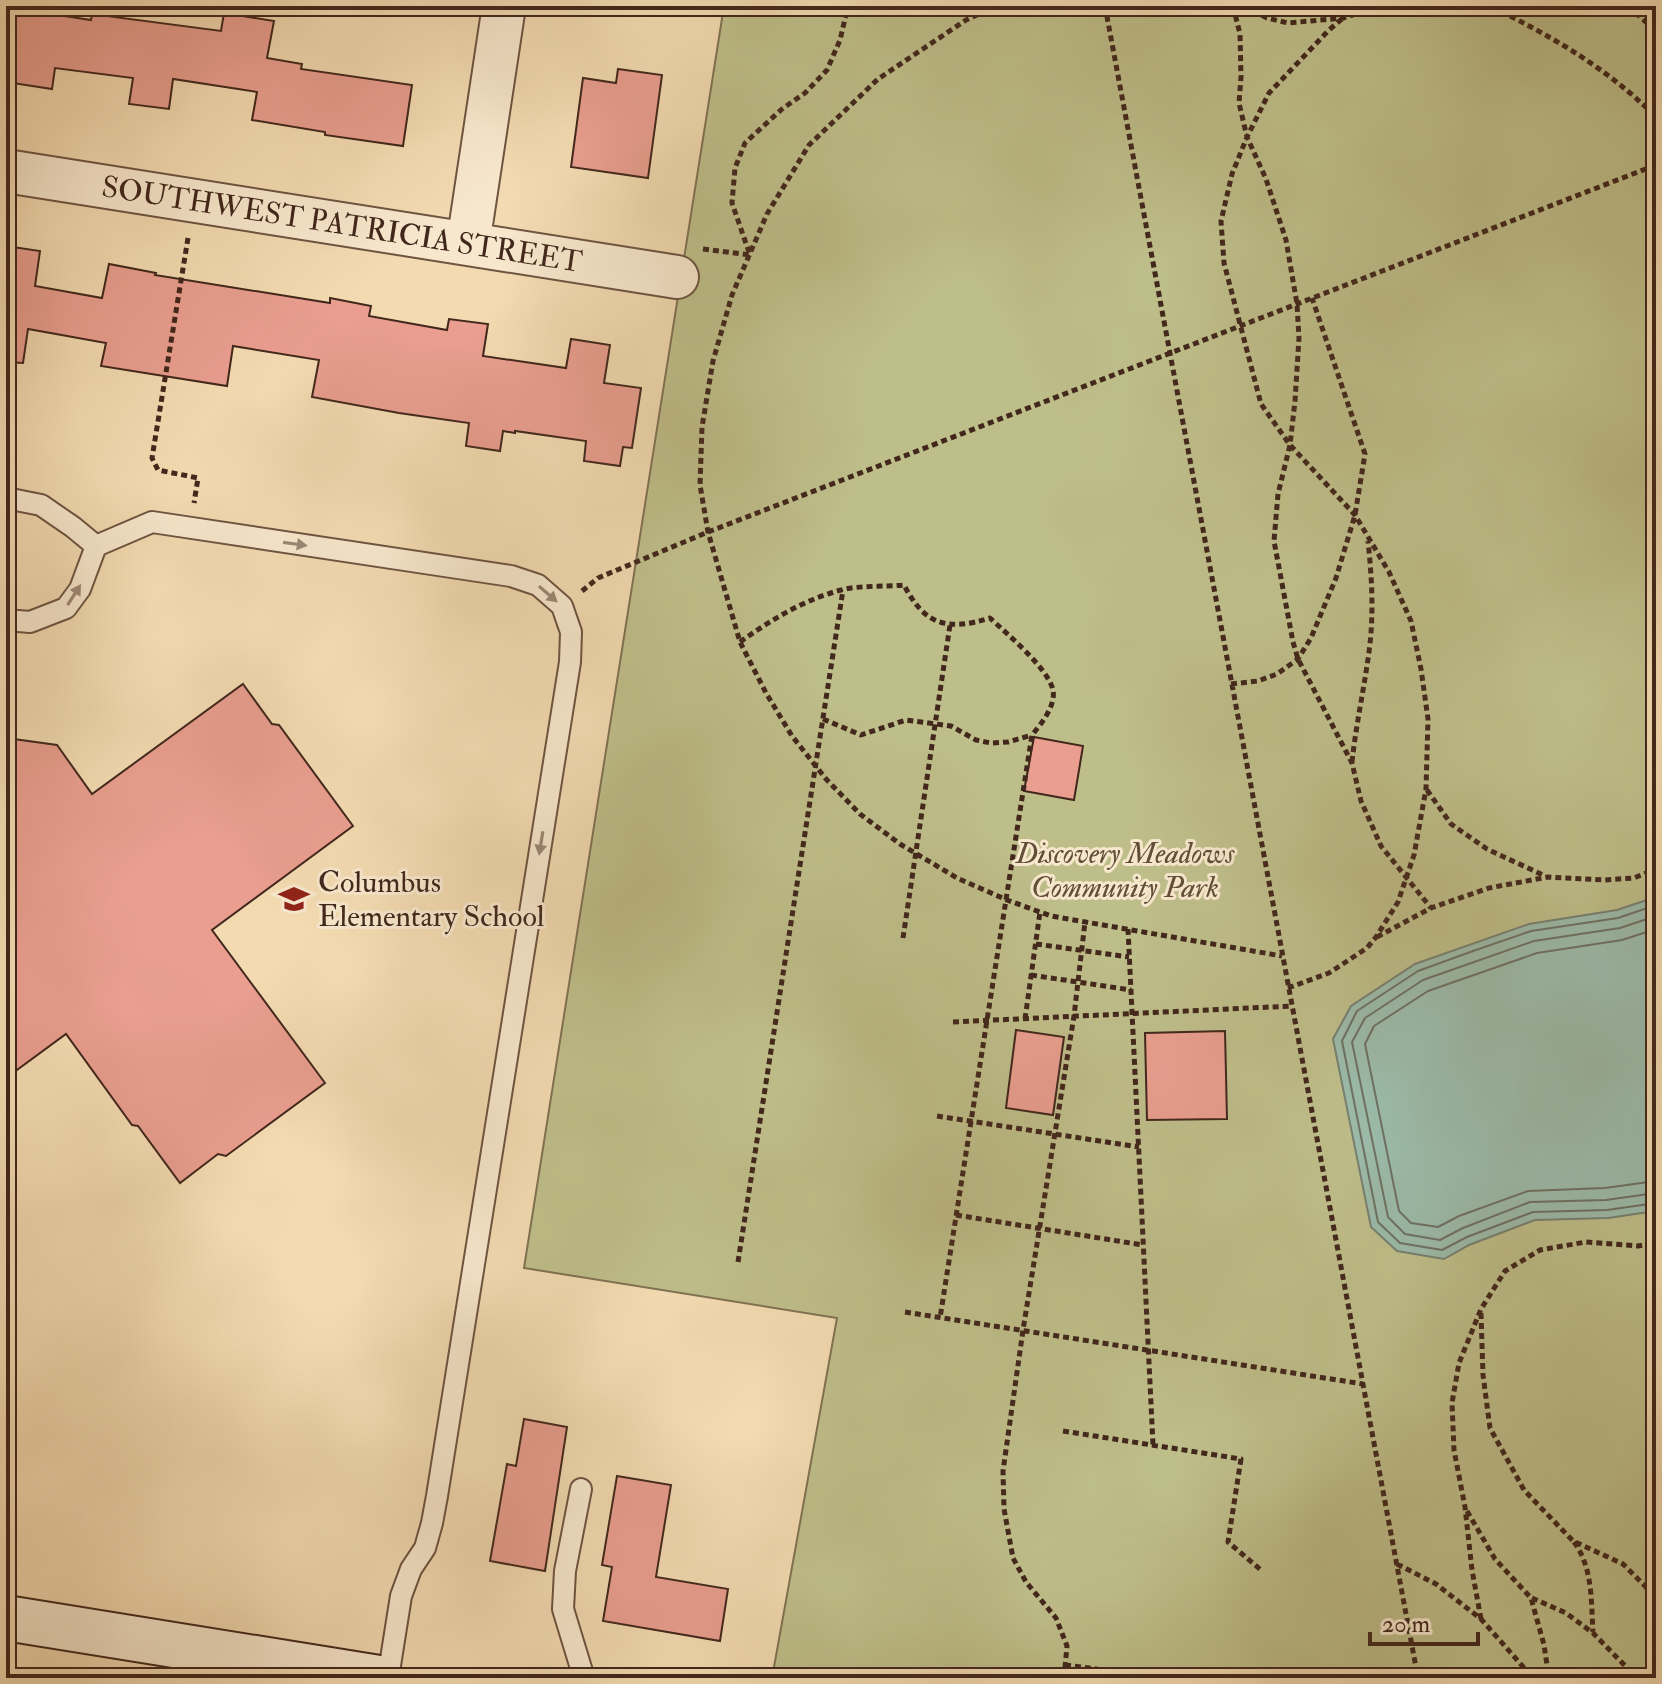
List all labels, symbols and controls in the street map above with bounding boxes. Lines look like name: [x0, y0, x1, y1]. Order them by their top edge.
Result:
street label: SOUTHWEST PATRICIA STREET: [99, 168, 585, 281]
one-way arrow: [283, 538, 308, 550]
one-way arrow: [538, 584, 557, 602]
one-way arrow: [67, 585, 82, 606]
one-way arrow: [534, 831, 547, 856]
park label: Discovery Meadows Community Park: [1015, 835, 1235, 906]
place label: Columbus Elementary School: [318, 864, 545, 935]
school or university icon: Columbus Elementary School: [277, 882, 311, 916]
scale bar: [1370, 1596, 1478, 1646]
text: 20 m: [1382, 1609, 1431, 1640]

